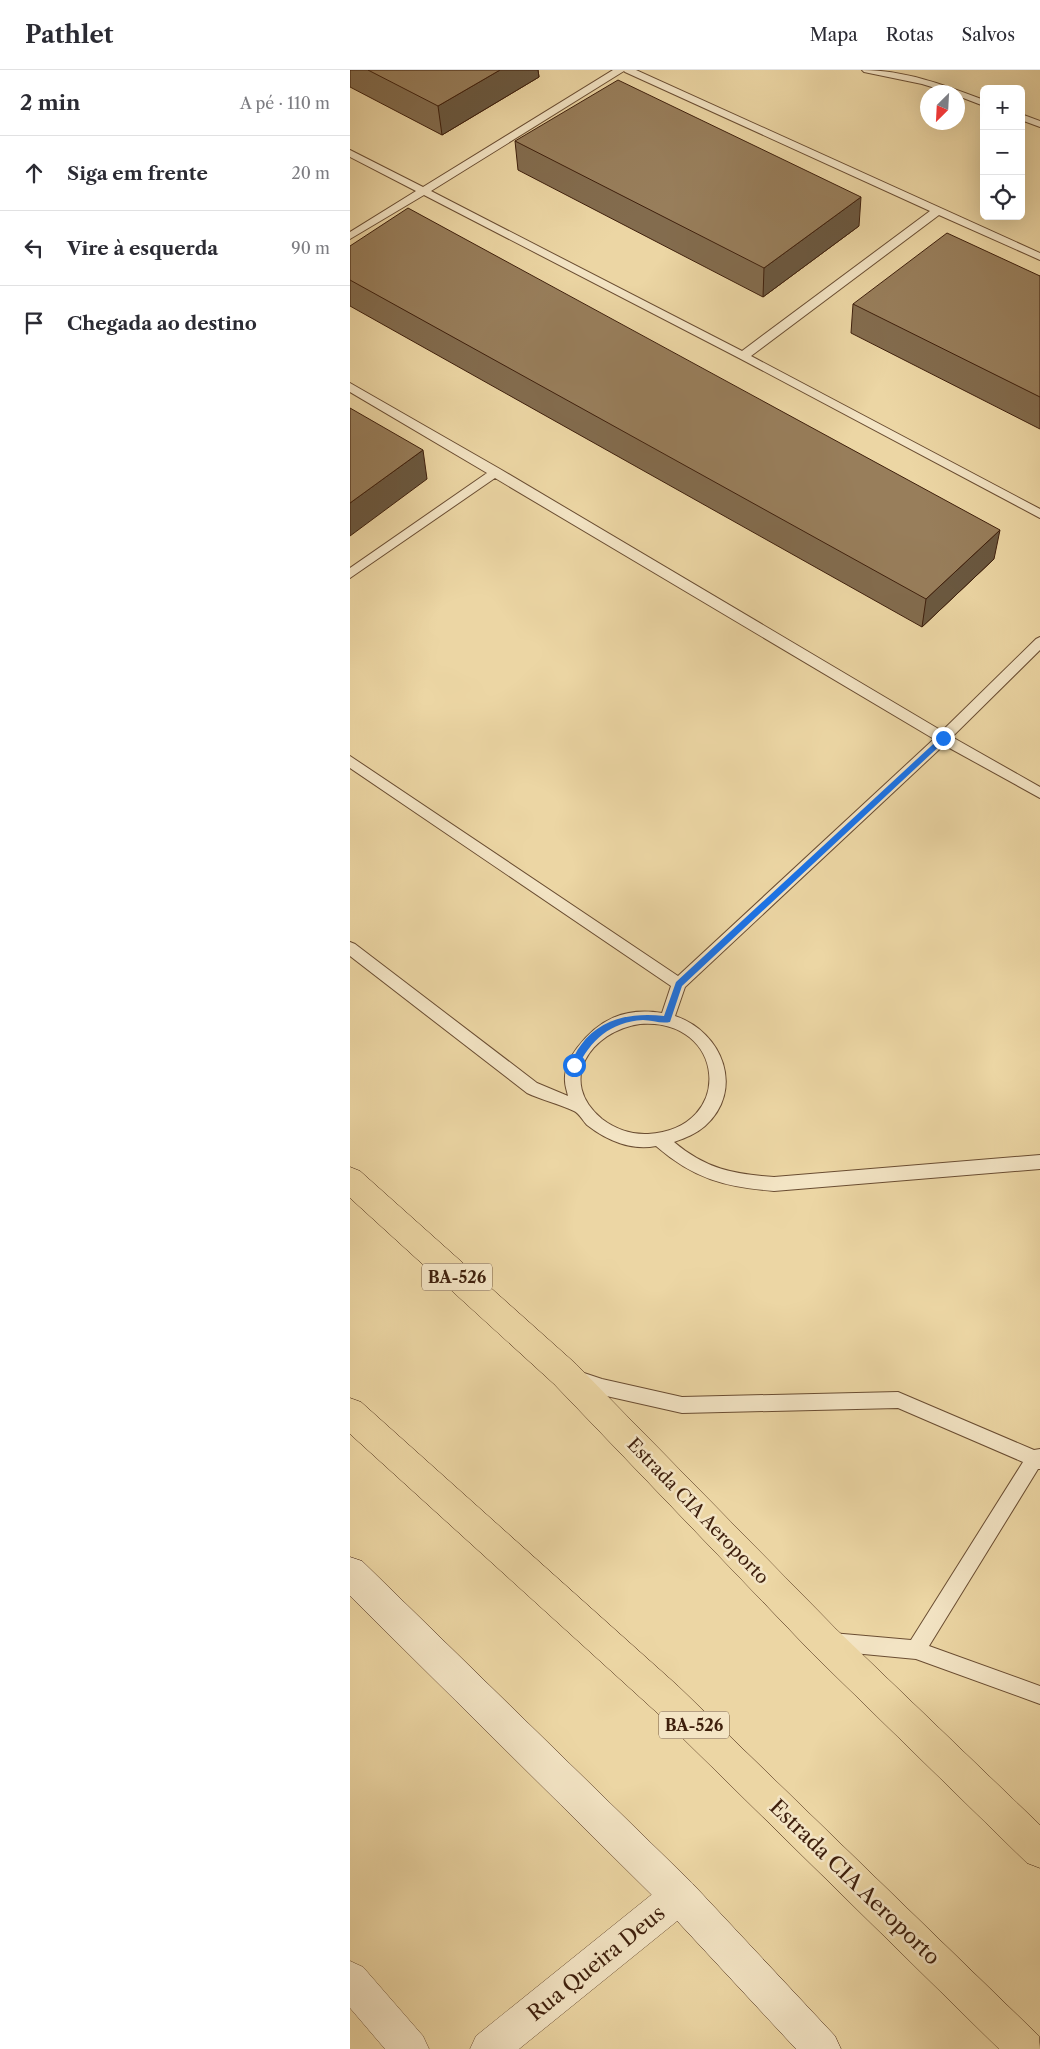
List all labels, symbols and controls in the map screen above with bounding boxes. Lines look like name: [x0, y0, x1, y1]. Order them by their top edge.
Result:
text: Pathlet: [25, 20, 113, 49]
text: Mapa: [810, 24, 858, 46]
text: Rotas: [886, 24, 934, 46]
text: Salvos: [962, 24, 1015, 46]
north arrow: [920, 85, 965, 130]
map controls: [980, 85, 1025, 220]
button: +: [980, 85, 1025, 130]
text: 2 min: [20, 90, 80, 115]
text: A pé · 110 m: [240, 93, 330, 113]
button: −: [980, 130, 1025, 175]
icon: ahead: [20, 159, 48, 187]
text: Siga em frente: [67, 162, 208, 185]
text: 20 m: [291, 163, 330, 183]
button: locate: [980, 175, 1025, 220]
icon: left: [20, 234, 48, 262]
text: Vire à esquerda: [67, 237, 218, 260]
text: 90 m: [291, 238, 330, 258]
icon: arrive: [20, 309, 48, 337]
text: Chegada ao destino: [67, 312, 257, 335]
route end: [932, 727, 955, 750]
route start: [563, 1054, 586, 1077]
road number: BA-526: [422, 1264, 492, 1290]
street label: Estrada CIA Aeroporto: [623, 1433, 773, 1589]
road number: BA-526: [659, 1712, 729, 1738]
street label: Estrada CIA Aeroporto: [765, 1794, 945, 1970]
street label: Rua Queira Deus: [522, 1900, 670, 2026]

